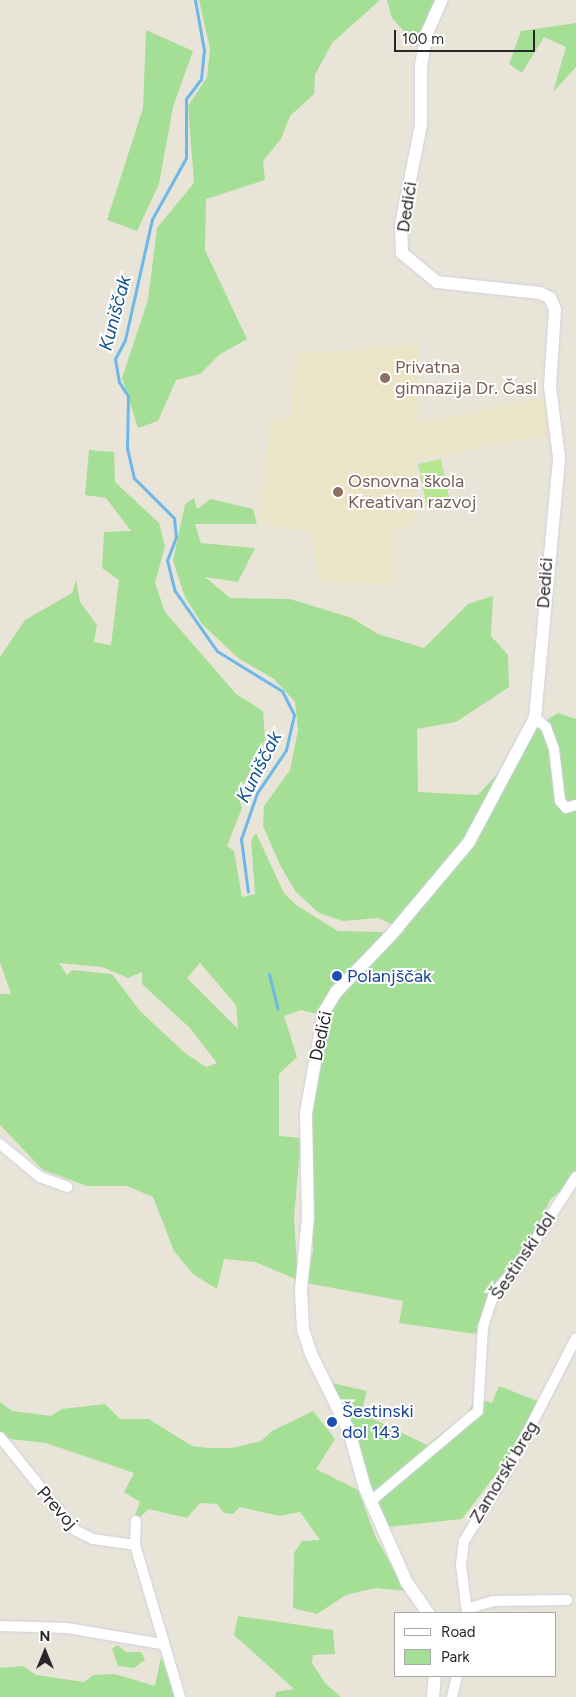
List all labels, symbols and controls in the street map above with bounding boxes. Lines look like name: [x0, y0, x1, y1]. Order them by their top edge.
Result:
scale bar: [396, 20, 537, 52]
text: 100 m: [402, 30, 444, 48]
street label: Dedići: [392, 180, 422, 234]
water label: Kuniščak: [94, 273, 136, 353]
place label: Privatna gimnazija Dr. Časl: [395, 357, 537, 399]
marker: Privatna gimnazija Dr. Časl: [379, 372, 391, 384]
place label: Osnovna škola Kreativan razvoj: [348, 471, 476, 514]
marker: Osnovna škola Kreativan razvoj: [332, 486, 344, 498]
street label: Dedići: [532, 557, 558, 609]
water label: Kuniščak: [231, 728, 287, 806]
place label: Polanjščak: [347, 965, 432, 987]
marker: Polanjščak: [331, 970, 343, 982]
street label: Dedići: [305, 1009, 337, 1063]
street label: Šestinski dol: [486, 1208, 560, 1304]
place label: Šestinski dol 143: [342, 1401, 414, 1444]
marker: Šestinski dol 143: [326, 1416, 338, 1428]
street label: Zamorski breg: [465, 1417, 543, 1527]
street label: Prevoj: [32, 1482, 82, 1534]
legend: [394, 1612, 556, 1677]
text: Road: [441, 1623, 476, 1641]
north arrow: [20, 1627, 70, 1677]
text: N: [40, 1628, 50, 1645]
text: Park: [441, 1648, 470, 1666]

